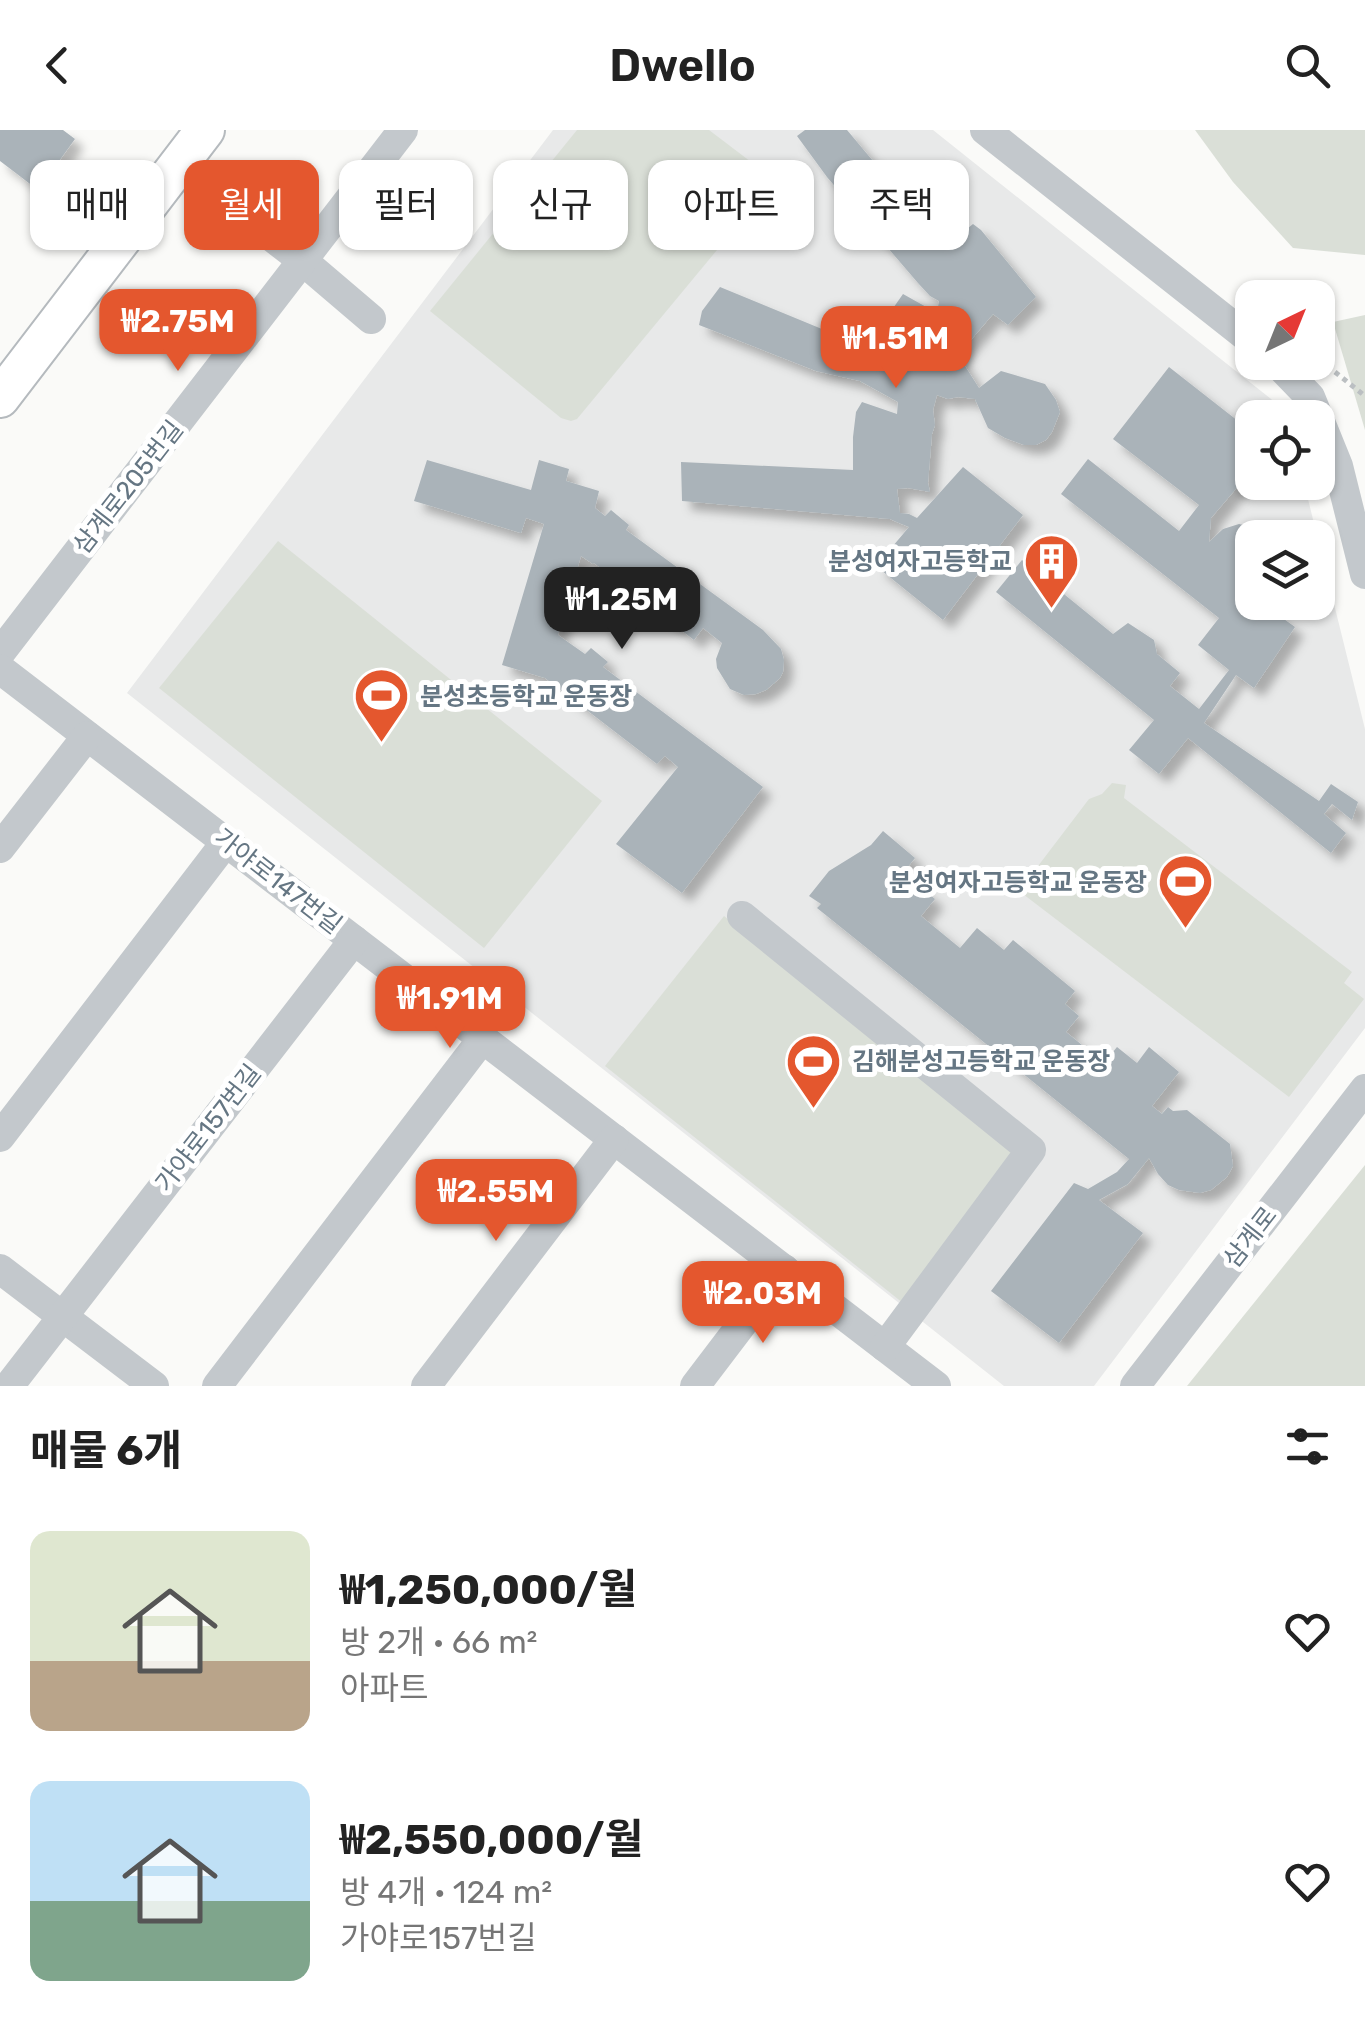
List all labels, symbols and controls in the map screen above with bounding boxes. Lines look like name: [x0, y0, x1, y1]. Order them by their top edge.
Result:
icon: back: [30, 38, 85, 93]
icon: search: [1280, 38, 1335, 93]
text: Dwello: [609, 39, 756, 92]
chip: 매매: [30, 160, 164, 250]
chip: 월세: [184, 160, 319, 250]
chip: 필터: [339, 160, 473, 250]
chip: 신규: [493, 160, 628, 250]
chip: 아파트: [648, 160, 814, 250]
chip: 주택: [834, 160, 969, 250]
north arrow: [1235, 280, 1335, 380]
map controls: [1235, 280, 1335, 620]
pin: ₩2.75M: [97, 289, 259, 374]
text: ₩2.75M: [121, 302, 235, 340]
pin: ₩1.51M: [815, 306, 977, 391]
text: ₩1.51M: [843, 319, 949, 357]
button: locate: [1235, 400, 1335, 500]
street label: 삼계로205번길: [67, 415, 189, 559]
button: layers: [1235, 520, 1335, 620]
building icon: 분성여자고등학교: [1021, 531, 1081, 610]
place label: 분성여자고등학교: [828, 547, 1012, 576]
pin: ₩1.25M: [541, 567, 703, 652]
text: ₩1.25M: [566, 580, 678, 618]
sports icon: 분성초등학교 운동장: [351, 666, 411, 745]
place label: 분성초등학교 운동장: [420, 682, 632, 711]
street label: 가야로147번길: [209, 822, 347, 940]
sports icon: 분성여자고등학교 운동장: [1156, 852, 1216, 931]
place label: 분성여자고등학교 운동장: [889, 868, 1147, 897]
pin: ₩1.91M: [369, 966, 531, 1051]
text: ₩1.91M: [397, 979, 503, 1017]
sports icon: 김해분성고등학교 운동장: [783, 1031, 843, 1110]
place label: 김해분성고등학교 운동장: [852, 1047, 1110, 1076]
street label: 가야로157번길: [149, 1059, 267, 1197]
pin: ₩2.55M: [415, 1159, 577, 1244]
text: ₩2.55M: [438, 1172, 554, 1210]
street label: 삼계로: [1217, 1201, 1283, 1273]
pin: ₩2.03M: [682, 1261, 844, 1346]
text: ₩2.03M: [704, 1274, 822, 1312]
icon: filters: [1280, 1419, 1335, 1474]
text: 매물 6개: [30, 1426, 182, 1476]
text: ₩1,250,000/월: [340, 1565, 637, 1615]
icon: home: [110, 1571, 230, 1691]
icon: heart: [1280, 1604, 1335, 1659]
text: 방 2개 · 66 m²: [340, 1623, 538, 1661]
text: 아파트: [340, 1669, 428, 1707]
text: ₩2,550,000/월: [340, 1815, 643, 1865]
icon: home: [110, 1821, 230, 1941]
icon: heart: [1280, 1854, 1335, 1909]
text: 방 4개 · 124 m²: [340, 1873, 552, 1911]
text: 가야로157번길: [340, 1919, 536, 1957]

